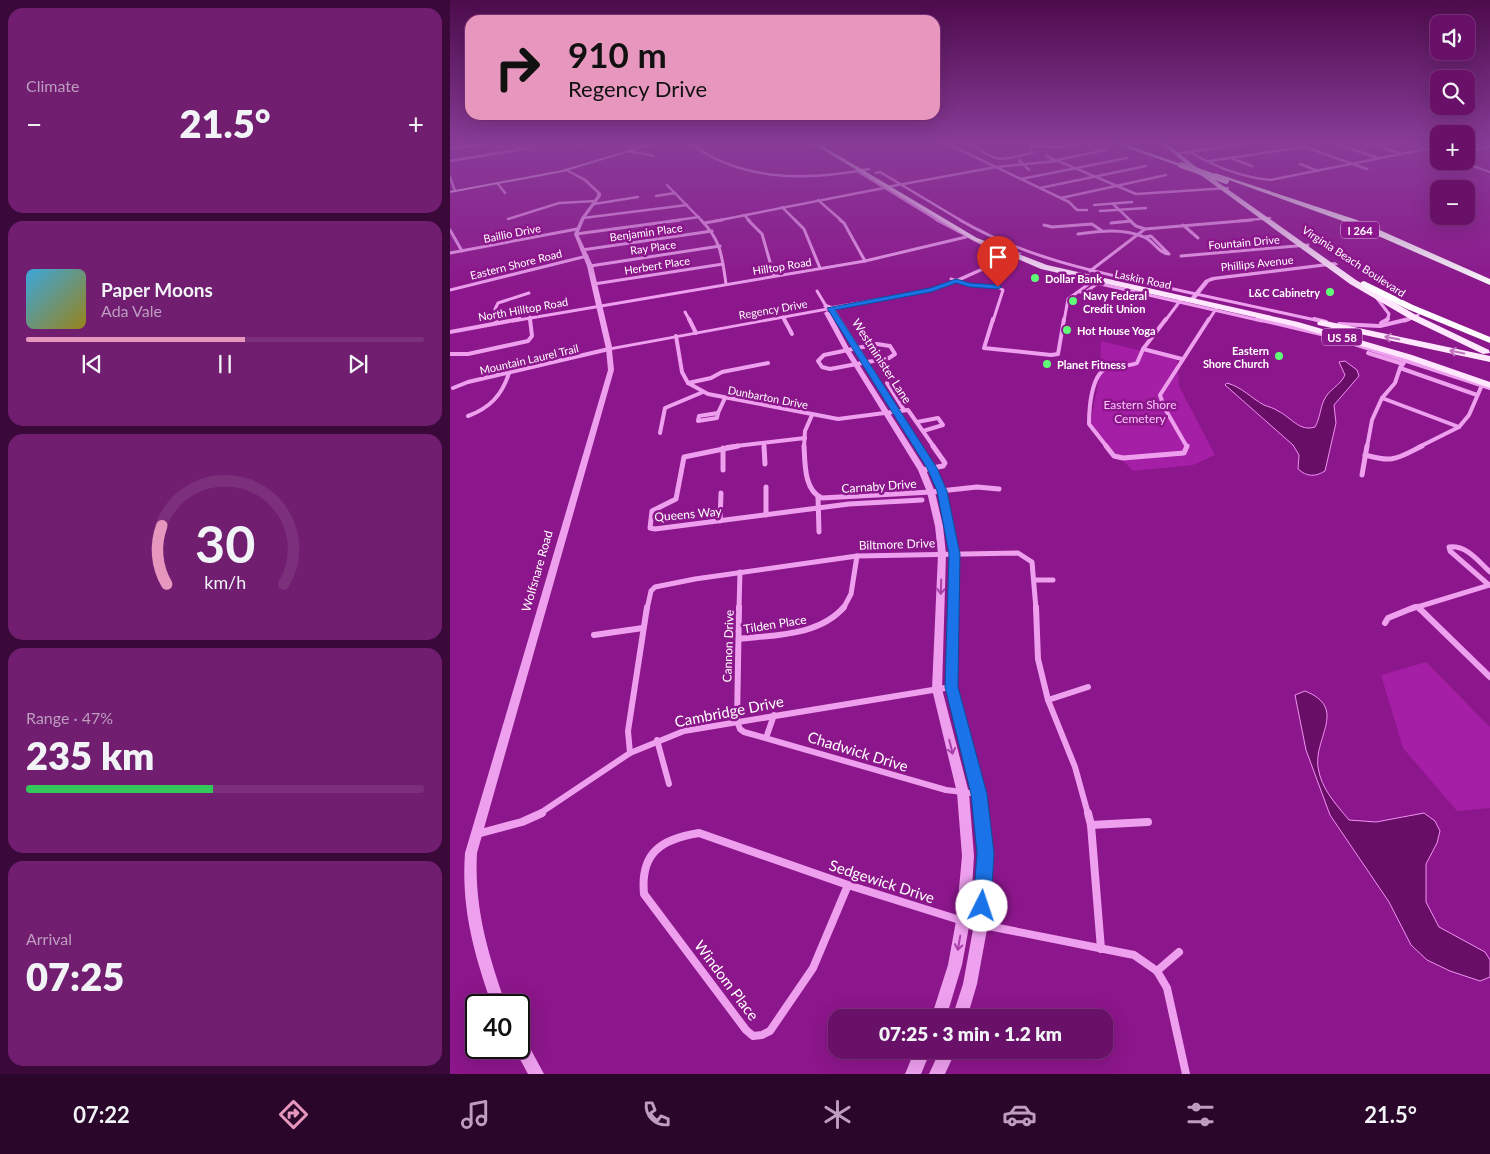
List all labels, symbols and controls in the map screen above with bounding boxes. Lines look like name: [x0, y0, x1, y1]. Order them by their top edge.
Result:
map controls: [1430, 15, 1475, 225]
button: sound: [1430, 15, 1475, 60]
text: 910 m: [568, 33, 667, 75]
icon: right: [485, 35, 550, 100]
button: search: [1430, 70, 1475, 115]
text: Regency Drive: [568, 75, 707, 102]
text: Climate: [26, 76, 79, 95]
text: 21.5°: [179, 100, 271, 146]
text: −: [26, 107, 42, 141]
text: +: [408, 107, 424, 141]
button: +: [1430, 125, 1475, 170]
button: −: [1430, 180, 1475, 225]
street label: Benjamin Place: [609, 220, 683, 244]
street label: Baillio Drive: [482, 221, 542, 245]
road number: I 264: [1341, 222, 1379, 238]
street label: Virginia Beach Boulevard: [1300, 223, 1408, 299]
street label: Fountain Drive: [1208, 232, 1280, 252]
pin: [977, 236, 1019, 287]
street label: Ray Place: [629, 237, 677, 257]
icon: arrive: [984, 243, 1012, 271]
street label: Eastern Shore Road: [469, 246, 563, 282]
street label: Herbert Place: [623, 253, 691, 277]
street label: Phillips Avenue: [1220, 253, 1294, 273]
street label: Hilltop Road: [752, 255, 812, 277]
street label: Laskin Road: [1114, 267, 1172, 291]
marker: Dollar Bank: [1029, 272, 1041, 284]
place label: Dollar Bank: [1045, 272, 1102, 285]
text: Paper Moons: [101, 278, 213, 301]
place label: L&C Cabinetry: [1248, 286, 1320, 299]
marker: L&C Cabinetry: [1324, 286, 1336, 298]
place label: Navy Federal Credit Union: [1083, 289, 1147, 315]
street label: North Hilltop Road: [477, 295, 569, 323]
marker: Navy Federal Credit Union: [1067, 295, 1079, 307]
street label: Regency Drive: [738, 297, 809, 321]
text: Ada Vale: [101, 301, 162, 320]
street label: Westminister Lane: [849, 316, 915, 406]
marker: Hot House Yoga: [1061, 324, 1073, 336]
place label: Hot House Yoga: [1077, 324, 1156, 337]
road number: US 58: [1322, 328, 1362, 346]
one-way arrow: [1384, 333, 1400, 342]
street label: Mountain Laurel Trail: [478, 341, 580, 377]
place label: Eastern Shore Church: [1203, 344, 1269, 370]
one-way arrow: [1449, 346, 1465, 356]
icon: previous: [78, 350, 106, 378]
icon: pause: [211, 350, 239, 378]
icon: next: [344, 350, 372, 378]
marker: Eastern Shore Church: [1273, 350, 1285, 362]
marker: Planet Fitness: [1041, 358, 1053, 370]
place label: Planet Fitness: [1057, 358, 1126, 371]
street label: Dunbarton Drive: [727, 383, 809, 411]
park label: Eastern Shore Cemetery: [1103, 397, 1177, 426]
street label: Carnaby Drive: [841, 476, 917, 496]
street label: Queens Way: [654, 504, 723, 524]
text: 30: [195, 512, 255, 574]
street label: Wolfsnare Road: [518, 529, 556, 613]
street label: Biltmore Drive: [859, 535, 935, 553]
text: km/h: [204, 571, 246, 593]
one-way arrow: [936, 578, 946, 595]
street label: Cannon Drive: [719, 609, 737, 683]
street label: Tilden Place: [742, 612, 808, 636]
street label: Cambridge Drive: [673, 692, 785, 730]
text: Range · 47%: [26, 708, 113, 727]
street label: Chadwick Drive: [806, 727, 910, 775]
text: 235 km: [26, 732, 154, 778]
one-way arrow: [947, 739, 957, 755]
street label: Sedgewick Drive: [827, 855, 937, 907]
position arrow: [955, 879, 1007, 931]
text: Arrival: [26, 929, 72, 948]
one-way arrow: [954, 934, 964, 950]
street label: Windom Place: [691, 936, 763, 1024]
text: 07:25: [26, 953, 124, 999]
speed limit sign: 40: [465, 994, 530, 1059]
text: 07:25 · 3 min · 1.2 km: [879, 1022, 1062, 1045]
icon: directions: [276, 1097, 311, 1132]
icon: music: [458, 1097, 493, 1132]
icon: phone: [639, 1097, 674, 1132]
icon: climate: [820, 1097, 855, 1132]
icon: car: [1002, 1097, 1037, 1132]
icon: filters: [1183, 1097, 1218, 1132]
text: 07:22: [73, 1101, 130, 1128]
text: 21.5°: [1364, 1101, 1417, 1128]

